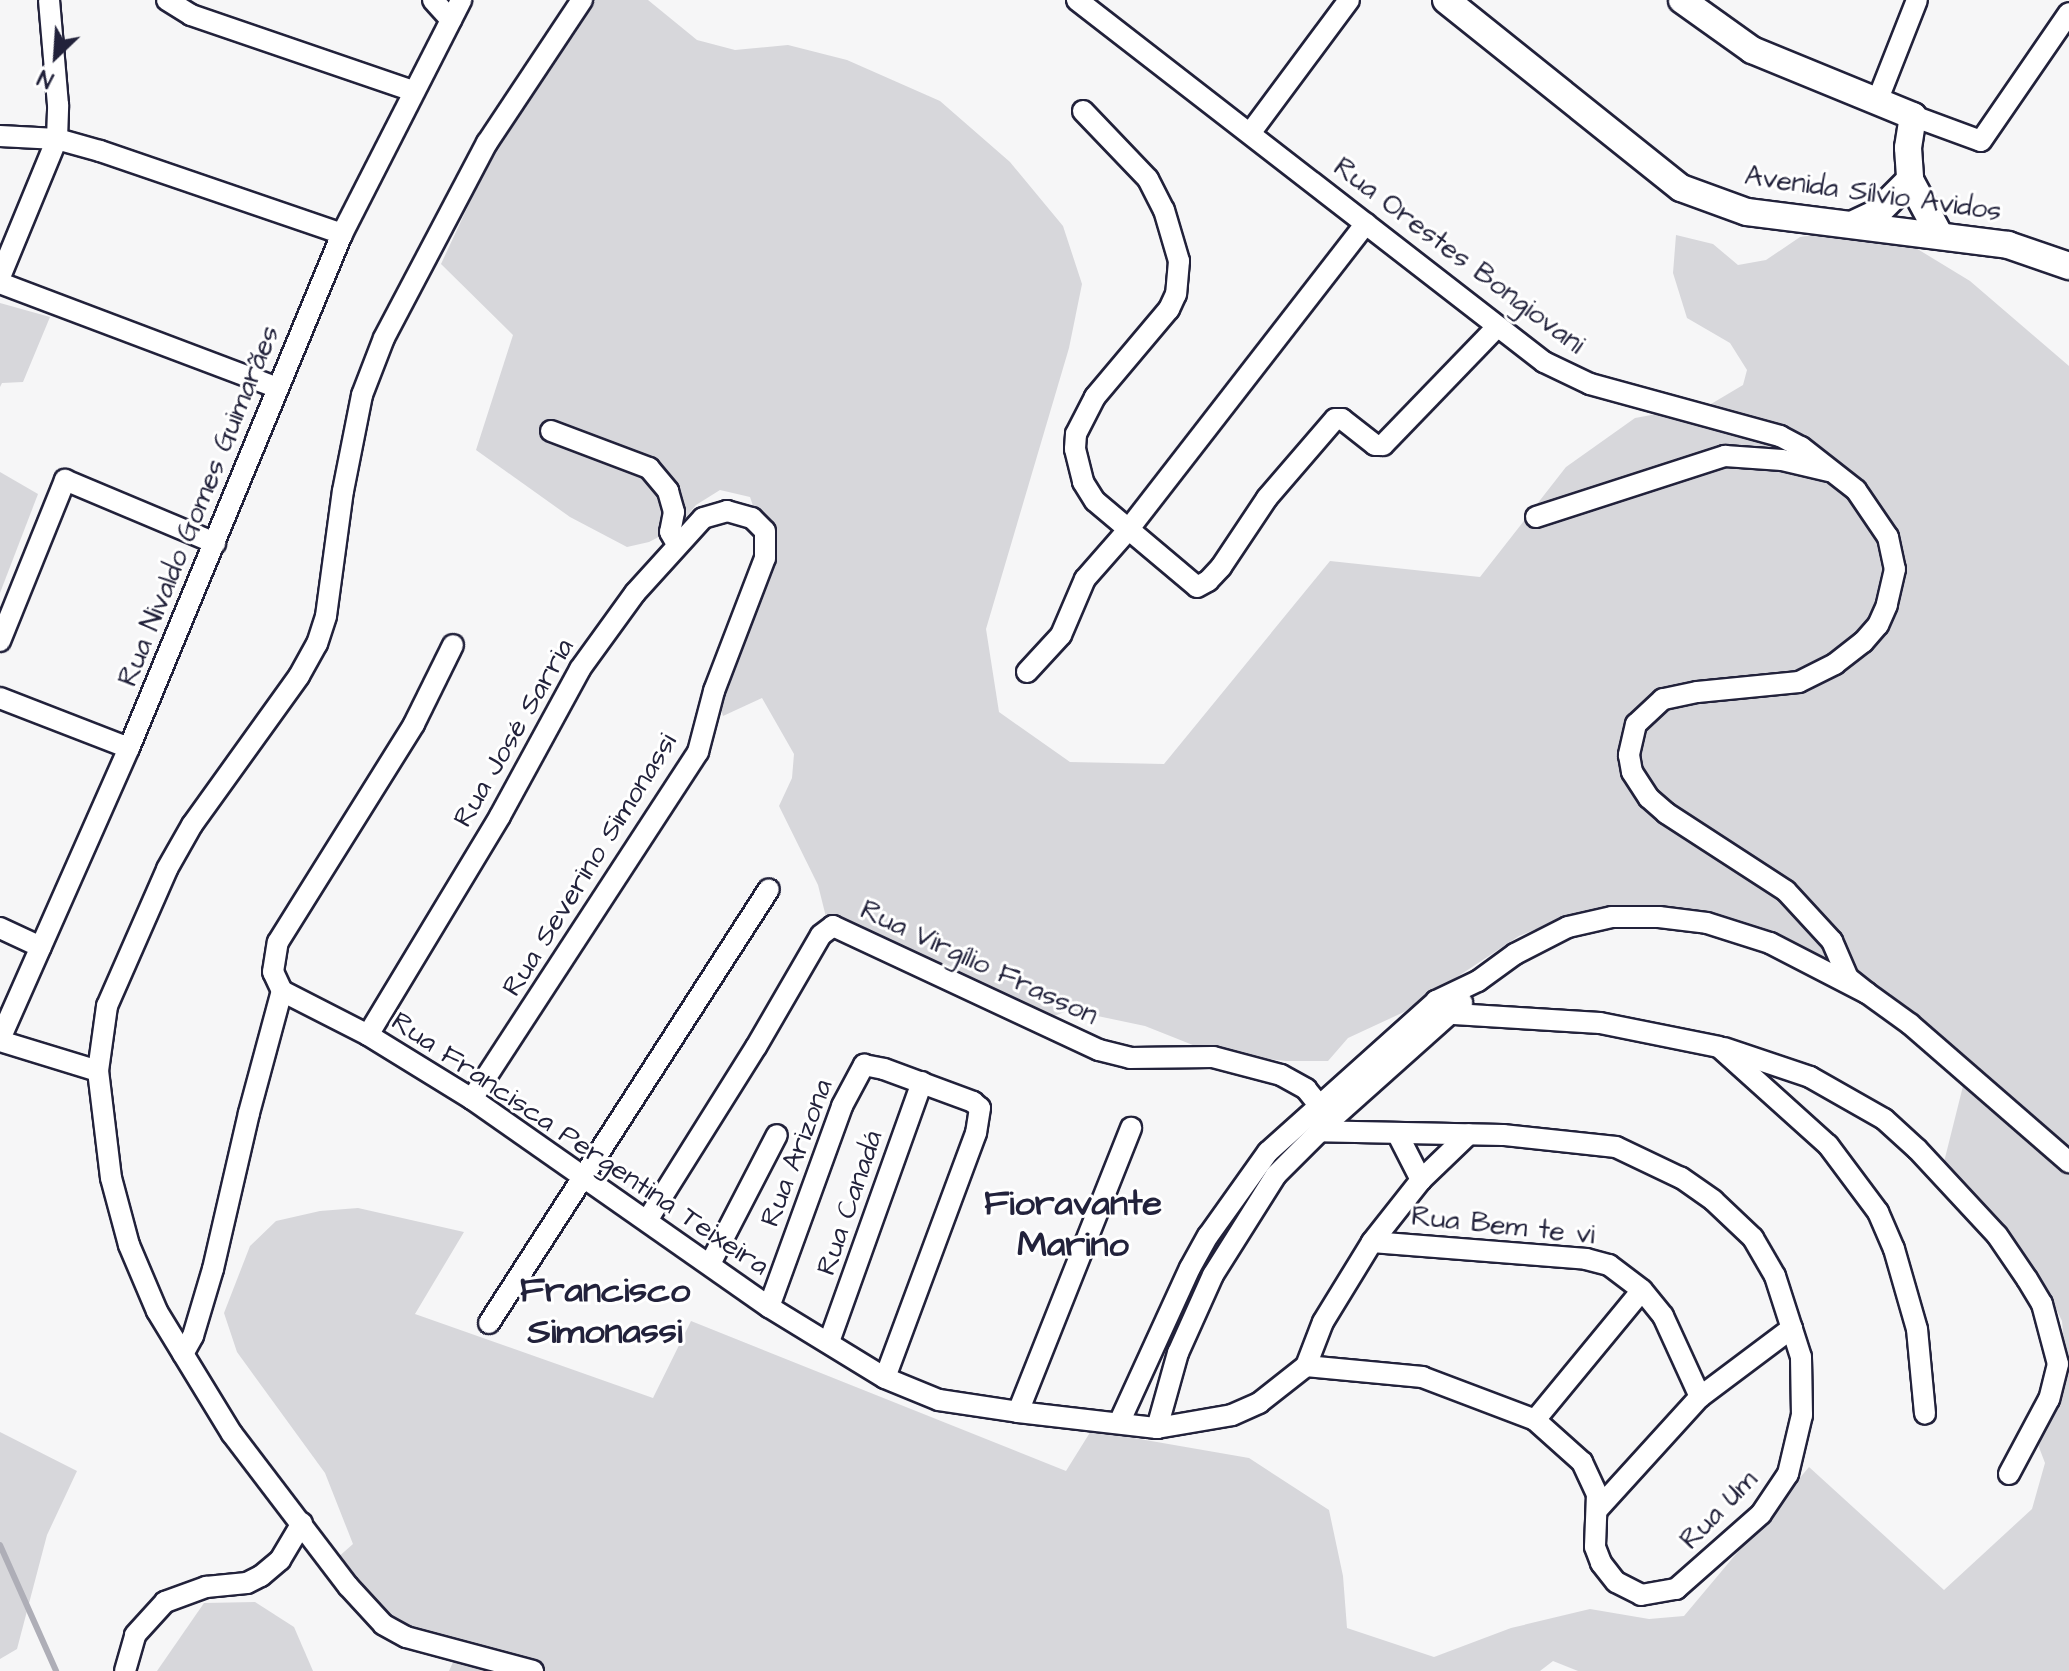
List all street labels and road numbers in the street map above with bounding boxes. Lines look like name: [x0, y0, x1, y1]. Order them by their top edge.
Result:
street label: Rua Orestes Bongiovani: [1327, 151, 1591, 361]
street label: Avenida Sílvio Avidos: [1742, 159, 2004, 229]
street label: Rua Nivaldo Gomes Guimarães: [111, 321, 287, 691]
street label: Rua José Sarria: [446, 633, 582, 833]
street label: Rua Severino Simonassi: [495, 727, 685, 1003]
street label: Rua Virgílio Frasson: [855, 893, 1103, 1033]
street label: Rua Francisca Pergentina Teixeira: [385, 1005, 775, 1283]
street label: Rua Arizona: [754, 1075, 840, 1231]
street label: Rua Canadá: [810, 1126, 890, 1280]
street label: Rua Bem te vi: [1410, 1200, 1596, 1252]
street label: Rua Um: [1673, 1463, 1765, 1557]

